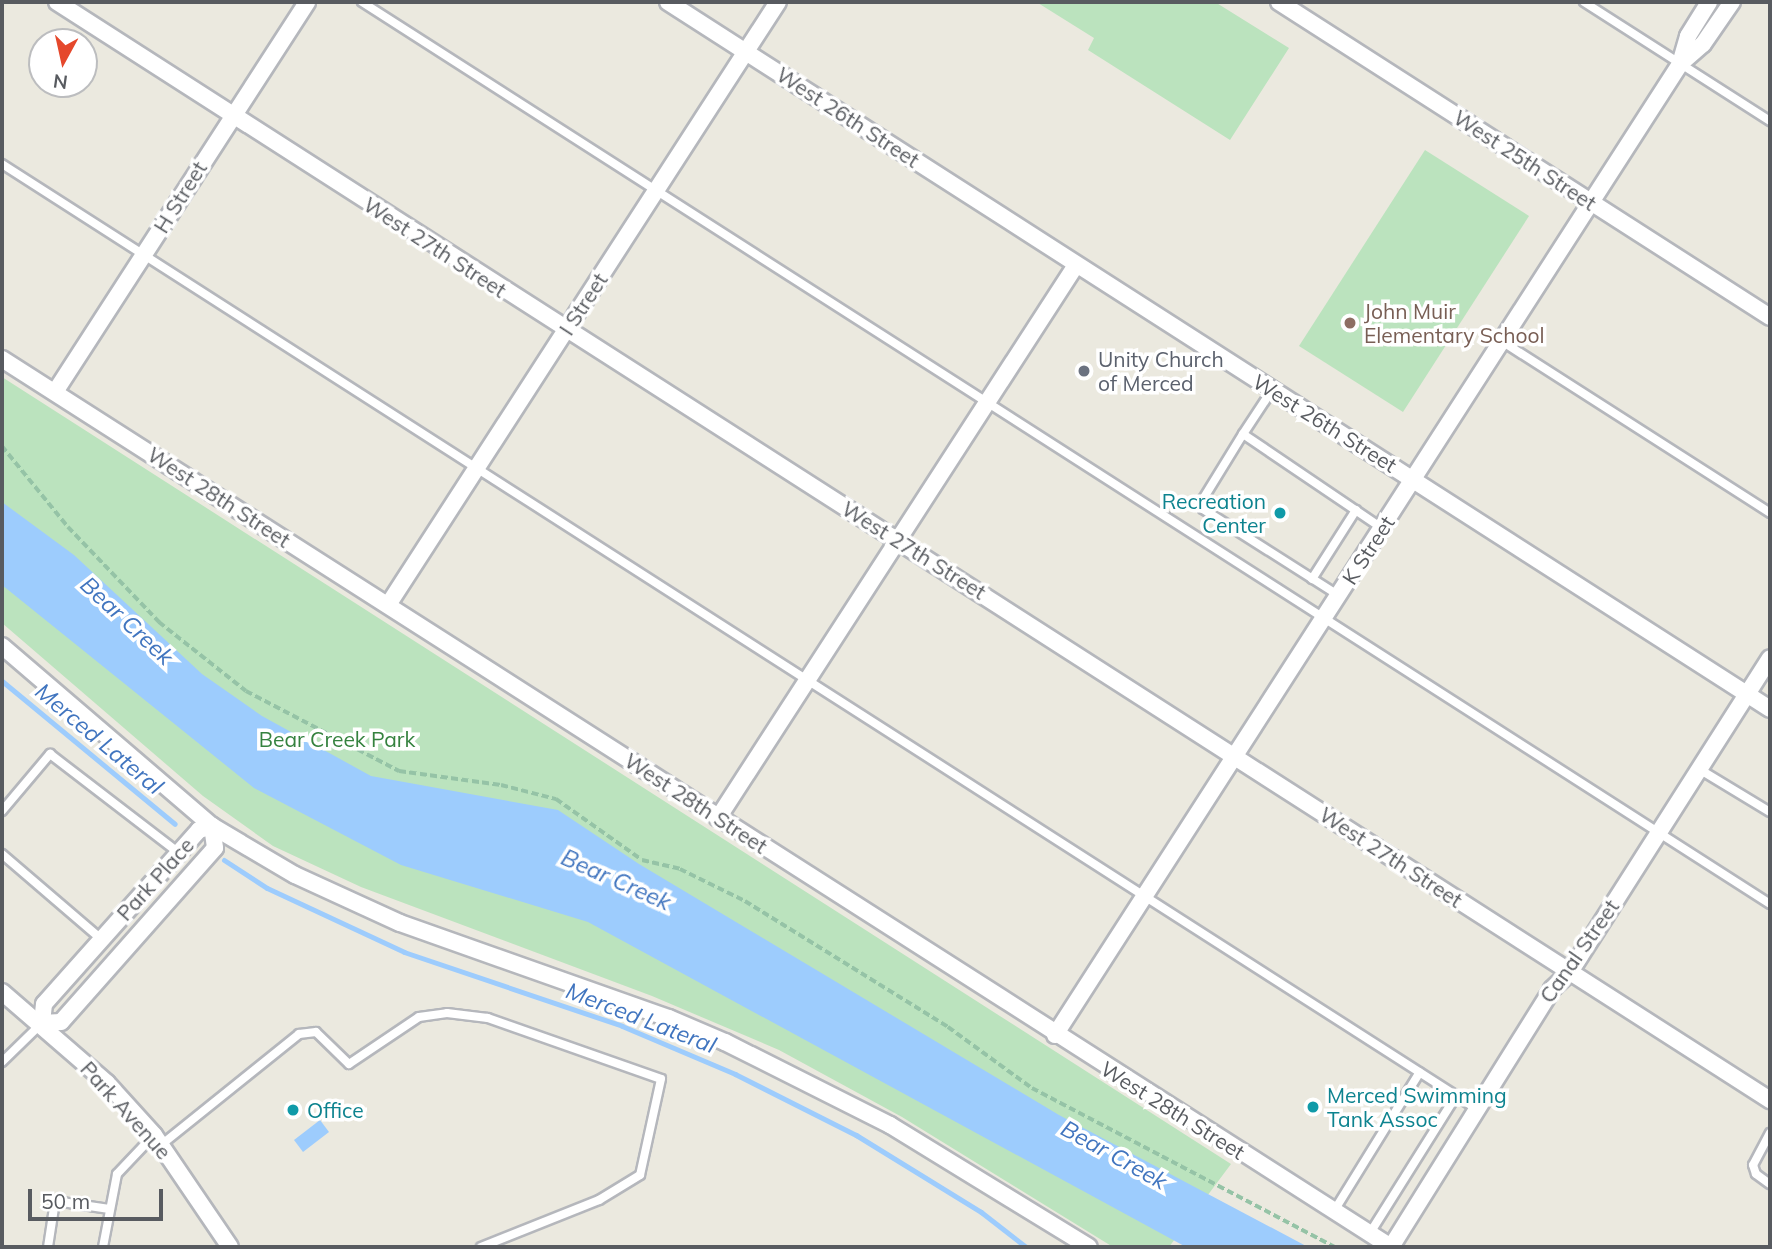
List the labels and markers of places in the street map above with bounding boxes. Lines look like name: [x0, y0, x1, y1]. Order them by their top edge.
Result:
place label: John Muir Elementary School: [1364, 298, 1545, 348]
marker: John Muir Elementary School: [1342, 315, 1358, 331]
place label: Unity Church of Merced: [1098, 346, 1224, 396]
marker: Unity Church of Merced: [1076, 363, 1092, 379]
place label: Recreation Center: [1162, 488, 1266, 538]
marker: Recreation Center: [1272, 505, 1288, 521]
place label: Merced Swimming Tank Assoc: [1327, 1082, 1507, 1132]
place label: Office: [307, 1097, 364, 1123]
marker: Merced Swimming Tank Assoc: [1305, 1099, 1321, 1115]
marker: Office: [285, 1102, 301, 1118]

